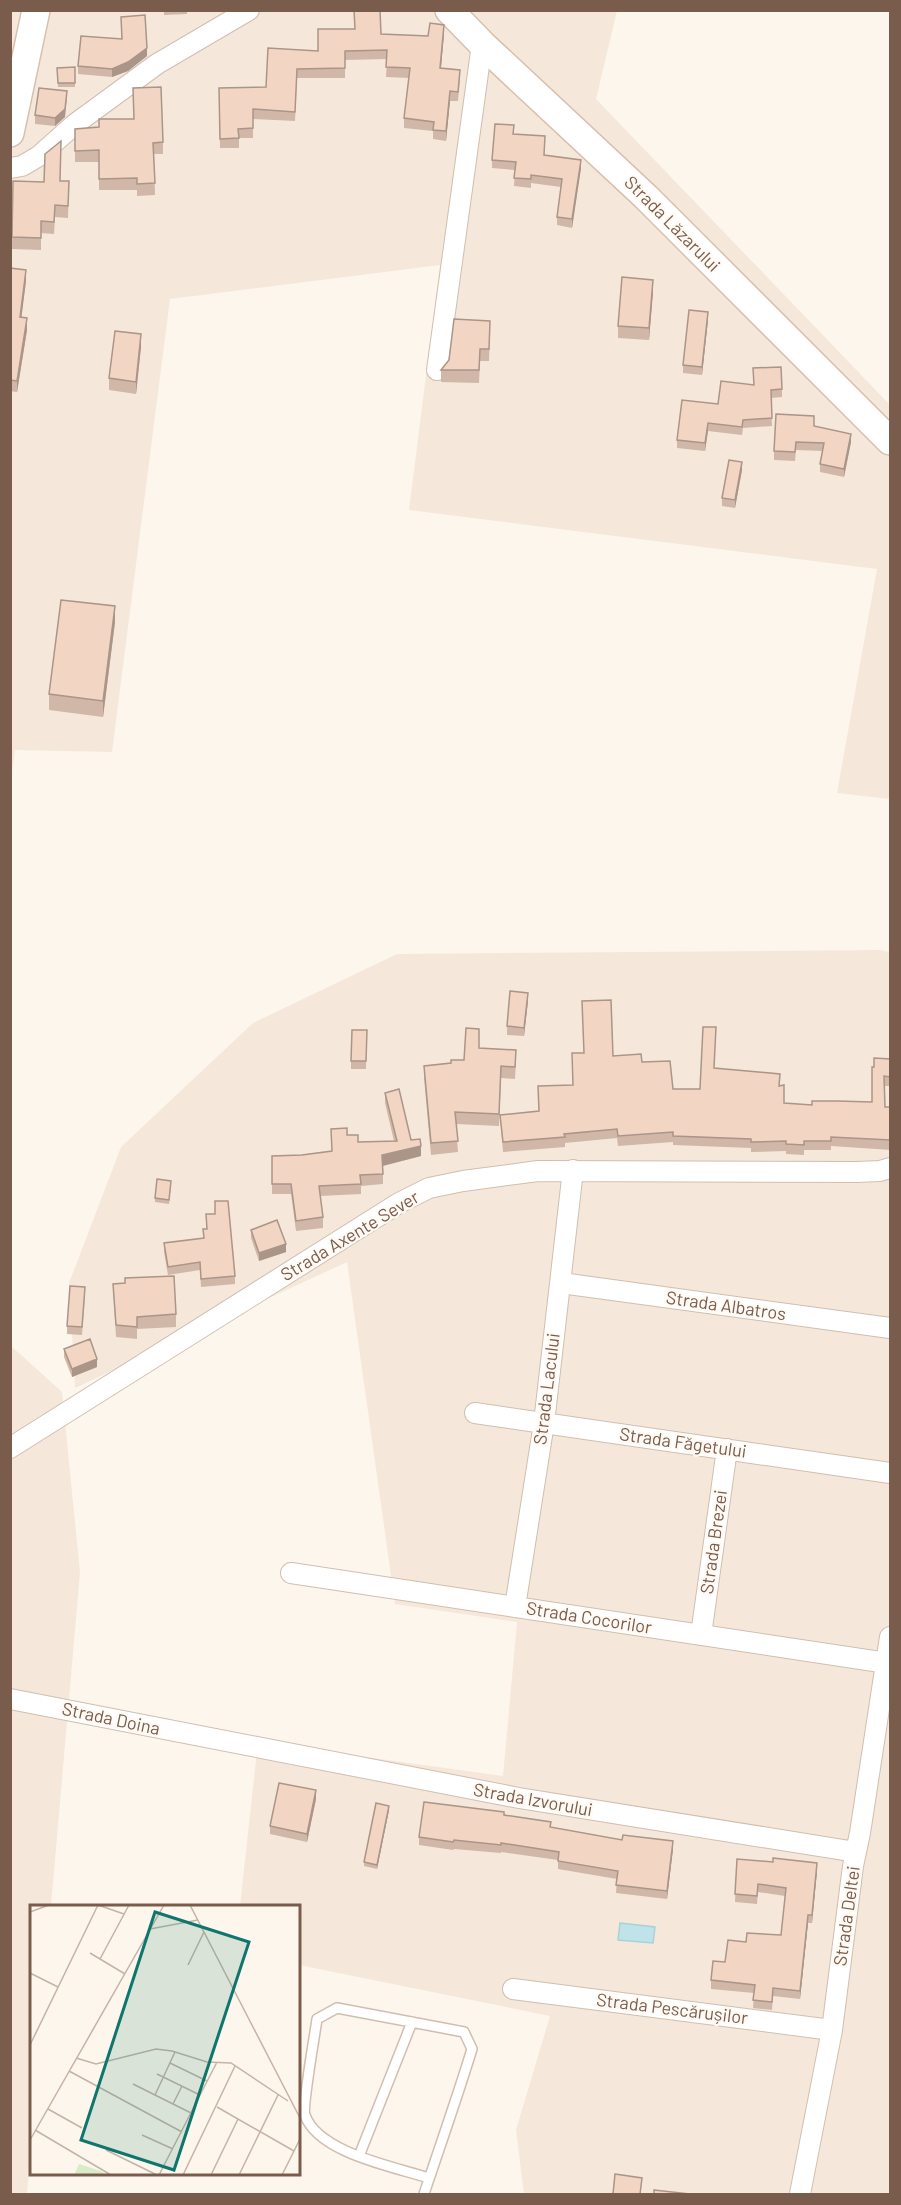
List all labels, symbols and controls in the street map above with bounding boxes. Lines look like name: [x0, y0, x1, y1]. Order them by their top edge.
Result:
street label: Strada Lăzarului: [620, 171, 725, 276]
street label: Strada Axente Sever: [276, 1185, 423, 1285]
street label: Strada Albatros: [665, 1286, 788, 1324]
street label: Strada Lacului: [528, 1332, 564, 1446]
street label: Strada Făgetului: [618, 1422, 748, 1462]
street label: Strada Brezei: [695, 1488, 731, 1595]
street label: Strada Cocorilor: [525, 1596, 654, 1638]
street label: Strada Doina: [60, 1697, 162, 1739]
street label: Strada Izvorului: [472, 1778, 595, 1820]
street label: Strada Deltei: [828, 1864, 864, 1967]
inset map: [30, 1905, 300, 2175]
street label: Strada Pescărușilor: [595, 1988, 750, 2028]

